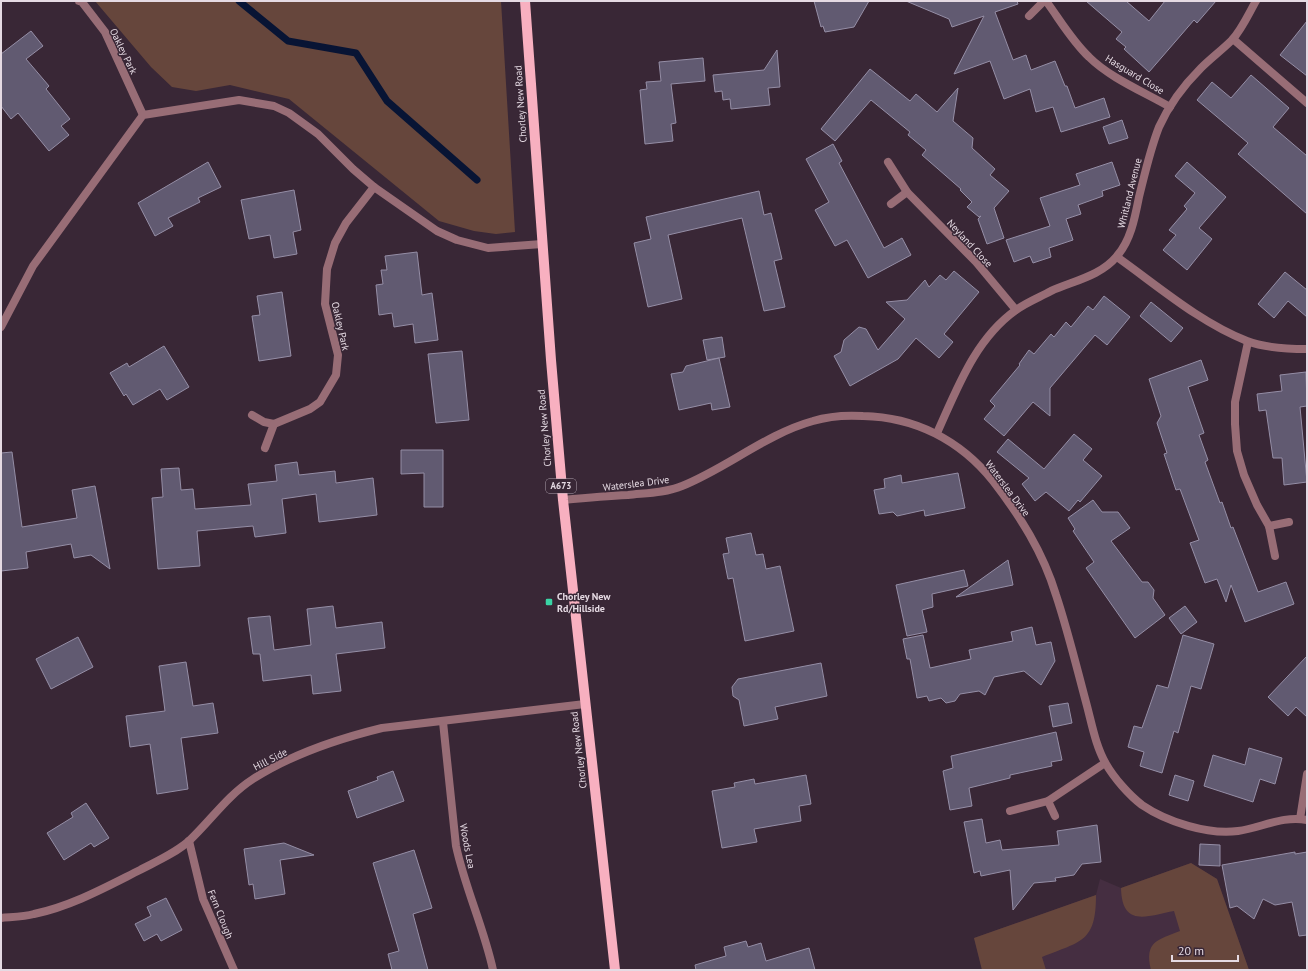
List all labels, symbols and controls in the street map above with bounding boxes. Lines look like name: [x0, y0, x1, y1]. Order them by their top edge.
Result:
street label: Oakley Park: [107, 26, 140, 77]
street label: Hasguard Close: [1103, 52, 1167, 97]
street label: Chorley New Road: [511, 65, 530, 143]
street label: Whitland Avenue: [1114, 157, 1145, 230]
street label: Neyland Close: [944, 217, 995, 270]
street label: Oakley Park: [329, 300, 352, 352]
street label: Chorley New Road: [535, 389, 554, 467]
street label: Waterslea Drive: [982, 458, 1033, 519]
street label: Waterslea Drive: [602, 473, 670, 494]
road number: A673: [546, 479, 576, 493]
place label: Chorley New Rd/Hillside: [557, 590, 611, 615]
marker: Chorley New Rd/Hillside: [544, 597, 554, 607]
street label: Chorley New Road: [567, 711, 590, 789]
street label: Hill Side: [251, 745, 289, 773]
street label: Woods Lea: [457, 823, 478, 870]
street label: Fern Clough: [205, 888, 236, 941]
scale bar: [1172, 937, 1238, 963]
text: 20 m: [1178, 943, 1204, 958]

